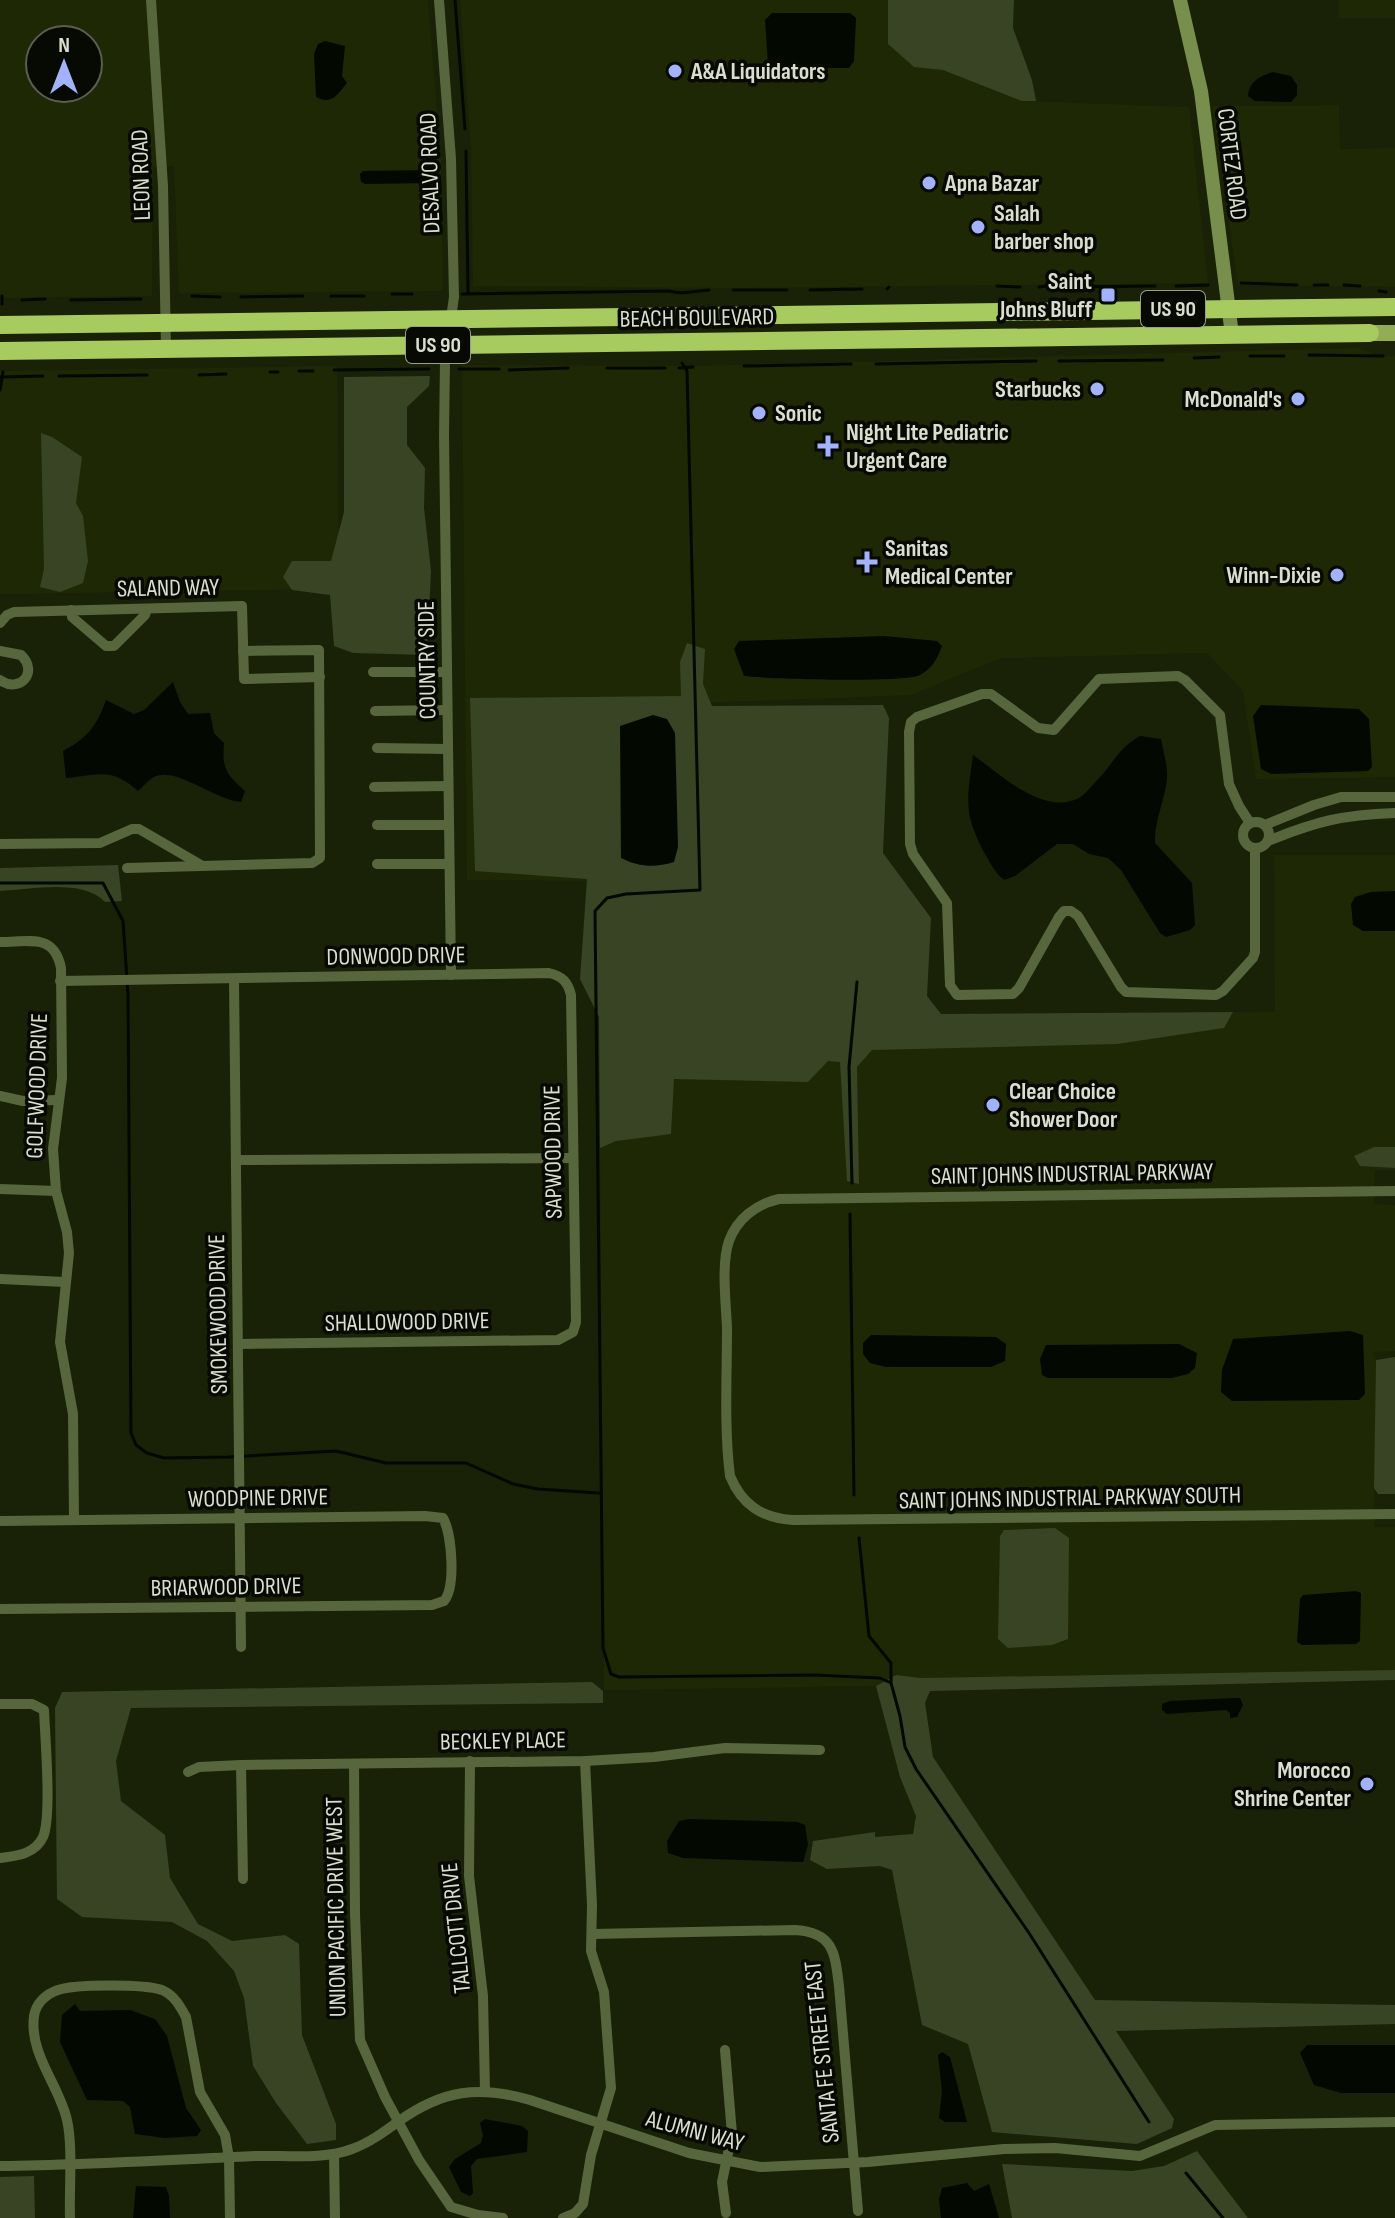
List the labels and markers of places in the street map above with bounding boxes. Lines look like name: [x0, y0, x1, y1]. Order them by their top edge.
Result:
place label: A&A Liquidators: [690, 57, 826, 86]
marker: A&A Liquidators: [666, 62, 684, 80]
place label: Apna Bazar: [944, 169, 1040, 198]
marker: Apna Bazar: [920, 174, 938, 192]
place label: Salah barber shop: [994, 199, 1094, 256]
marker: Salah barber shop: [969, 218, 987, 236]
place label: Saint Johns Bluff: [999, 267, 1093, 324]
marker: Saint Johns Bluff: [1099, 286, 1117, 304]
place label: Starbucks: [995, 375, 1081, 404]
marker: Starbucks: [1088, 380, 1106, 398]
place label: McDonald's: [1184, 385, 1282, 414]
marker: McDonald's: [1289, 390, 1307, 408]
place label: Sonic: [775, 399, 822, 428]
marker: Sonic: [750, 404, 768, 422]
place label: Night Lite Pediatric Urgent Care: [846, 418, 1009, 475]
marker: Night Lite Pediatric Urgent Care: [817, 435, 839, 457]
place label: Sanitas Medical Center: [885, 534, 1013, 591]
marker: Sanitas Medical Center: [856, 551, 878, 573]
place label: Winn-Dixie: [1226, 561, 1321, 590]
marker: Winn-Dixie: [1328, 566, 1346, 584]
place label: Clear Choice Shower Door: [1009, 1077, 1118, 1134]
marker: Clear Choice Shower Door: [984, 1096, 1002, 1114]
place label: Morocco Shrine Center: [1234, 1756, 1352, 1813]
marker: Morocco Shrine Center: [1358, 1775, 1376, 1793]

